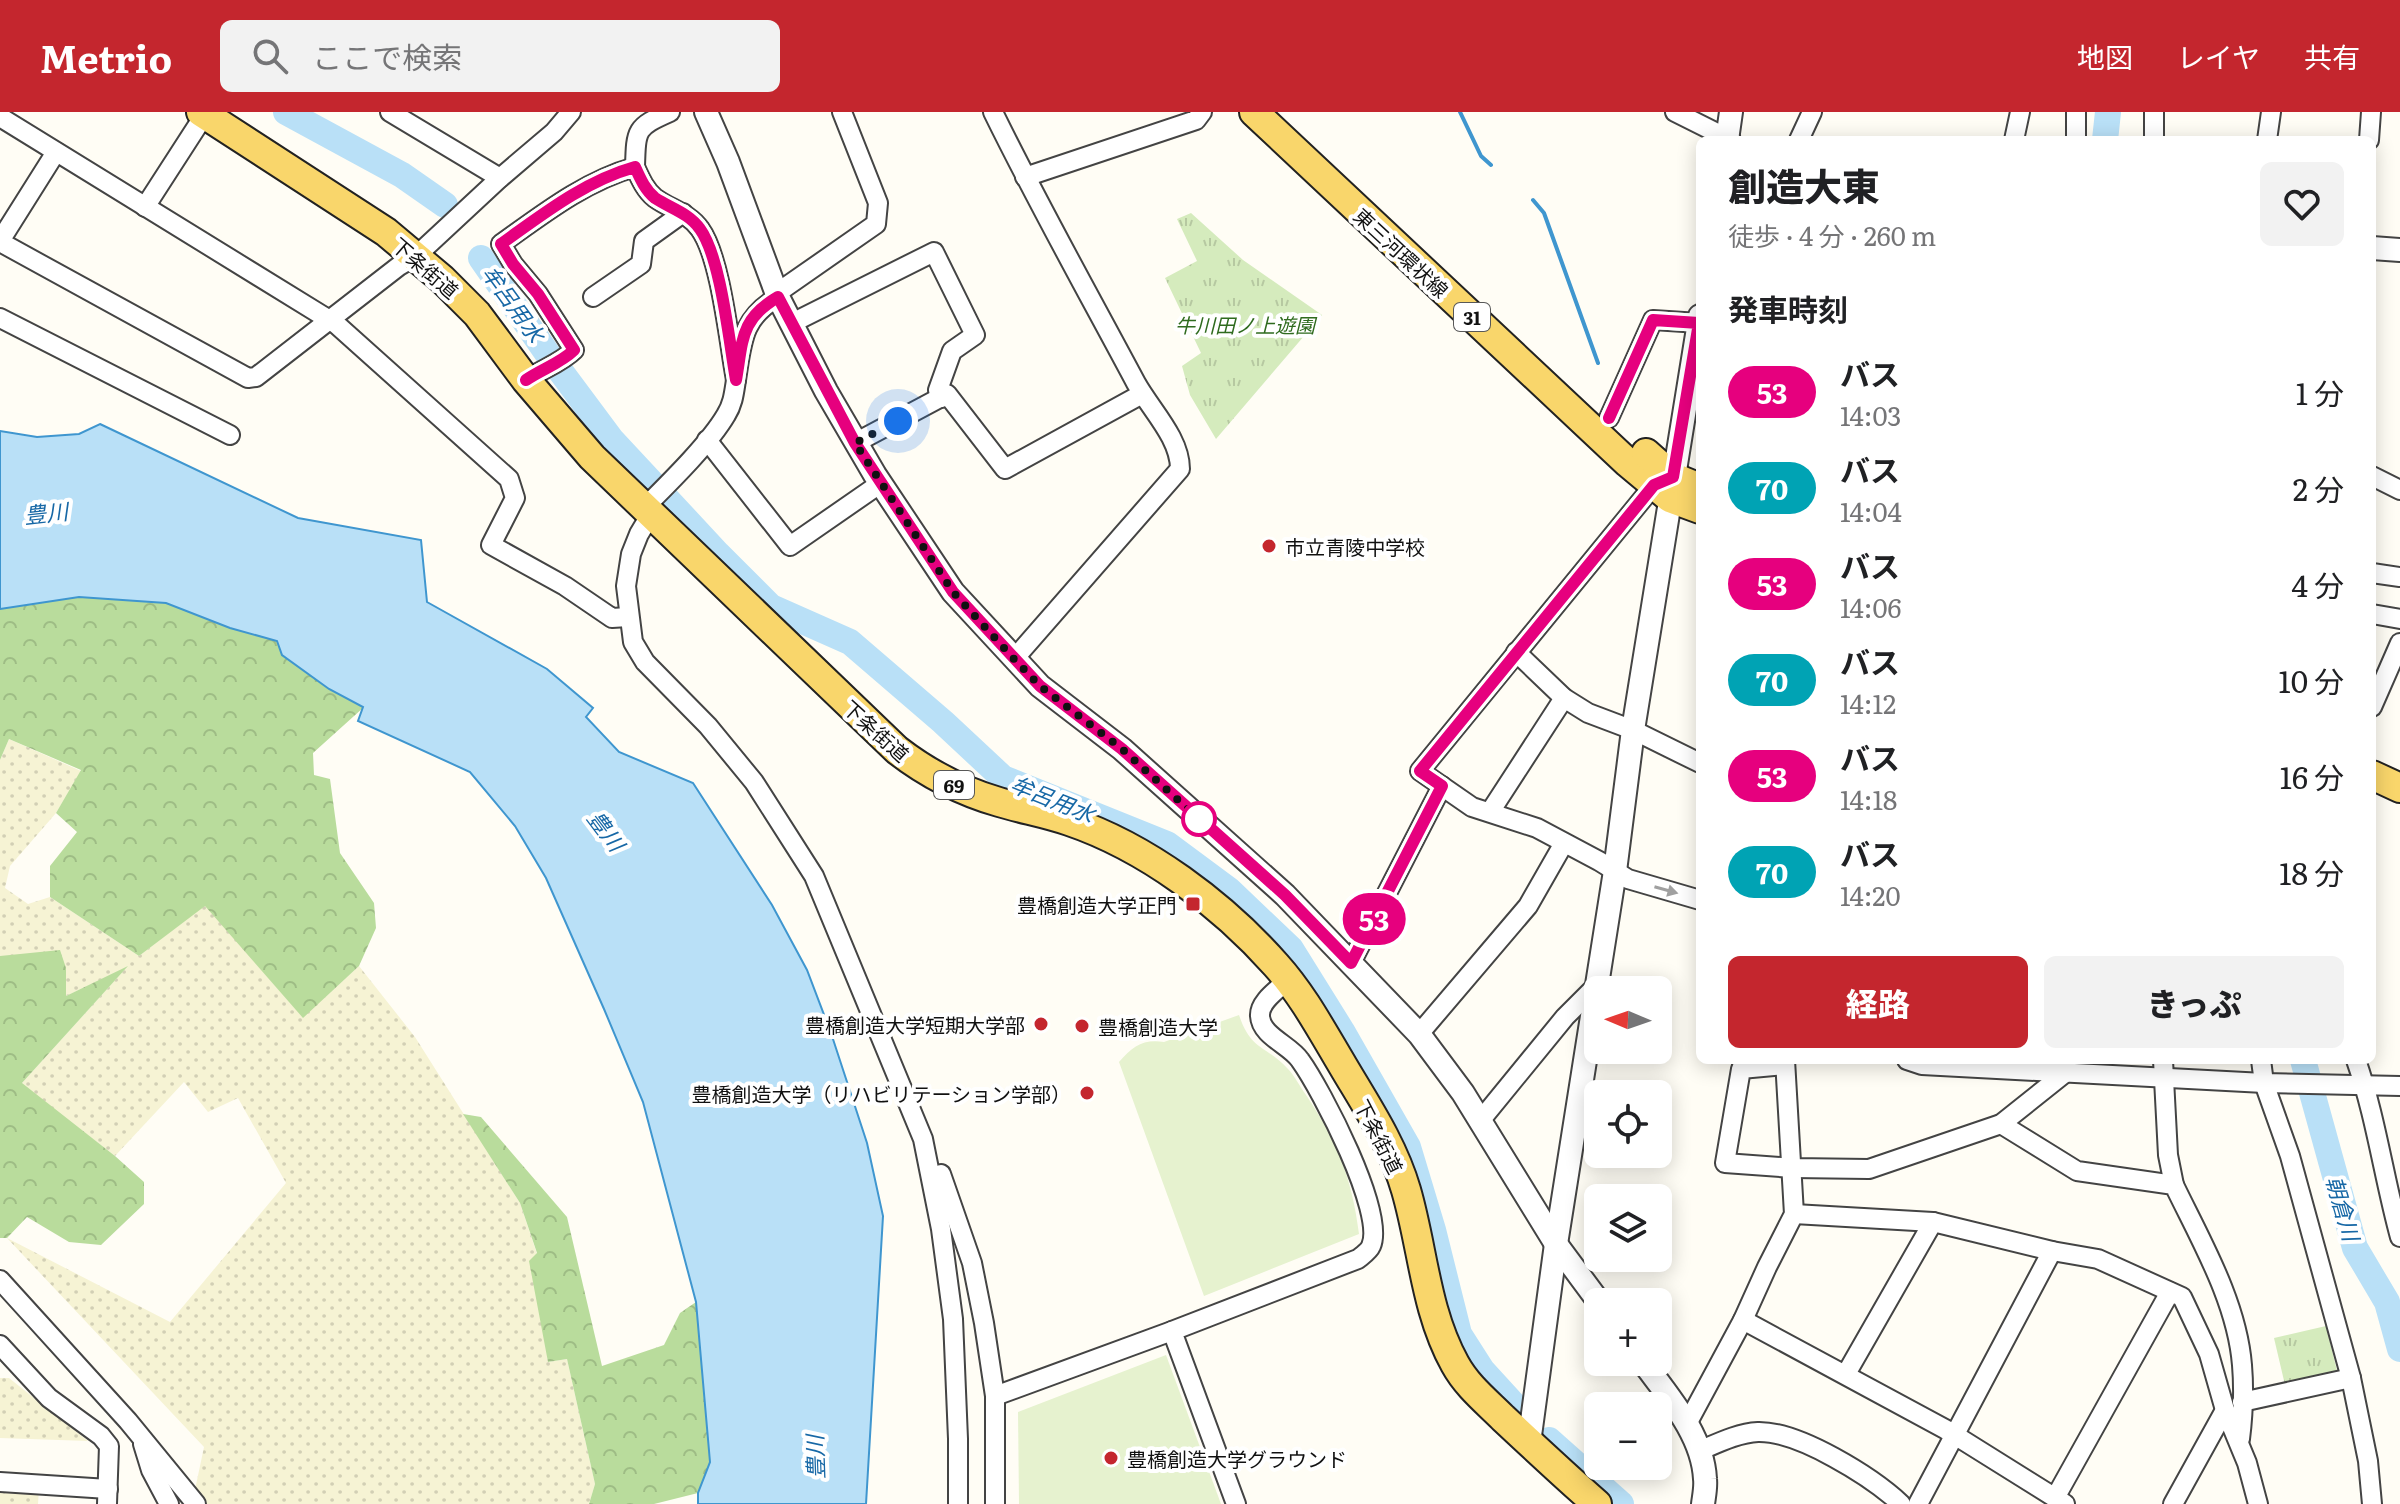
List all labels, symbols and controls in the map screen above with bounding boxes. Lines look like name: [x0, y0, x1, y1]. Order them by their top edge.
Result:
search box: [220, 20, 780, 92]
text: Metrio: [40, 28, 172, 85]
icon: search: [248, 34, 292, 78]
text: ここで検索: [312, 34, 462, 78]
text: 地図: [2077, 35, 2133, 77]
text: レイヤ: [2177, 35, 2260, 77]
text: 共有: [2304, 35, 2360, 77]
text: 創造大東: [1728, 156, 1880, 213]
button: heart: [2260, 162, 2344, 246]
street label: 東三河環状線: [1348, 200, 1456, 304]
text: 徒歩 · 4 分 · 260 m: [1728, 215, 1936, 254]
street label: 下条街道: [386, 229, 466, 305]
water label: 牟呂用水: [475, 258, 554, 350]
text: 発車時刻: [1728, 286, 1848, 330]
road number: 31: [1454, 303, 1490, 331]
park label: 牛川田ノ上遊園: [1175, 309, 1318, 339]
text: バス: [1840, 351, 1900, 395]
text: 1 分: [2296, 370, 2344, 414]
text: 53: [1757, 371, 1787, 413]
text: 14:03: [1840, 395, 1901, 434]
your location: [878, 401, 918, 441]
text: バス: [1840, 447, 1900, 491]
text: 2 分: [2293, 466, 2344, 510]
text: 70: [1756, 467, 1788, 509]
text: 14:04: [1840, 491, 1902, 530]
water label: 豊川: [22, 493, 72, 531]
place label: 市立青陵中学校: [1285, 531, 1425, 561]
marker: 市立青陵中学校: [1260, 537, 1278, 555]
text: バス: [1840, 543, 1900, 587]
text: 4 分: [2291, 562, 2344, 606]
text: 53: [1757, 563, 1787, 605]
text: 14:06: [1840, 587, 1902, 626]
text: バス: [1840, 639, 1900, 683]
text: 10 分: [2278, 658, 2344, 702]
text: 70: [1756, 659, 1788, 701]
text: 14:12: [1840, 683, 1896, 722]
street label: 下条街道: [837, 692, 917, 768]
text: バス: [1840, 735, 1900, 779]
text: 16 分: [2280, 754, 2344, 798]
text: 53: [1757, 755, 1787, 797]
water label: 牟呂用水: [1006, 766, 1102, 831]
road number: 69: [934, 771, 974, 799]
text: 14:18: [1840, 779, 1897, 818]
water label: 豊川: [581, 802, 635, 859]
unlabelled marker: [1182, 802, 1216, 836]
text: バス: [1840, 831, 1900, 875]
text: 18 分: [2279, 850, 2344, 894]
text: 70: [1756, 851, 1788, 893]
text: 14:20: [1840, 875, 1900, 914]
one-way arrow: [1654, 884, 1678, 897]
place label: 豊橋創造大学正門: [1017, 889, 1177, 919]
line badge: 53: [1338, 893, 1410, 945]
marker: 豊橋創造大学正門: [1184, 895, 1202, 913]
text: 53: [1359, 898, 1389, 940]
button: 経路: [1728, 956, 2028, 1048]
button: きっぷ: [2044, 956, 2344, 1048]
north arrow: [1584, 976, 1672, 1064]
map controls: [1584, 976, 1672, 1480]
place label: 豊橋創造大学短期大学部: [805, 1009, 1025, 1039]
place label: 豊橋創造大学: [1098, 1011, 1218, 1041]
marker: 豊橋創造大学短期大学部: [1032, 1015, 1050, 1033]
marker: 豊橋創造大学: [1073, 1017, 1091, 1035]
place label: 豊橋創造大学（リハビリテーション学部）: [691, 1078, 1071, 1108]
button: locate: [1584, 1080, 1672, 1168]
marker: 豊橋創造大学（リハビリテーション学部）: [1078, 1084, 1096, 1102]
street label: 下条街道: [1348, 1094, 1412, 1178]
water label: 朝倉川: [2319, 1172, 2370, 1246]
button: layers: [1584, 1184, 1672, 1272]
button: +: [1584, 1288, 1672, 1376]
button: −: [1584, 1392, 1672, 1480]
water label: 豊川: [797, 1432, 831, 1480]
place label: 豊橋創造大学グラウンド: [1127, 1443, 1347, 1473]
marker: 豊橋創造大学グラウンド: [1102, 1449, 1120, 1467]

